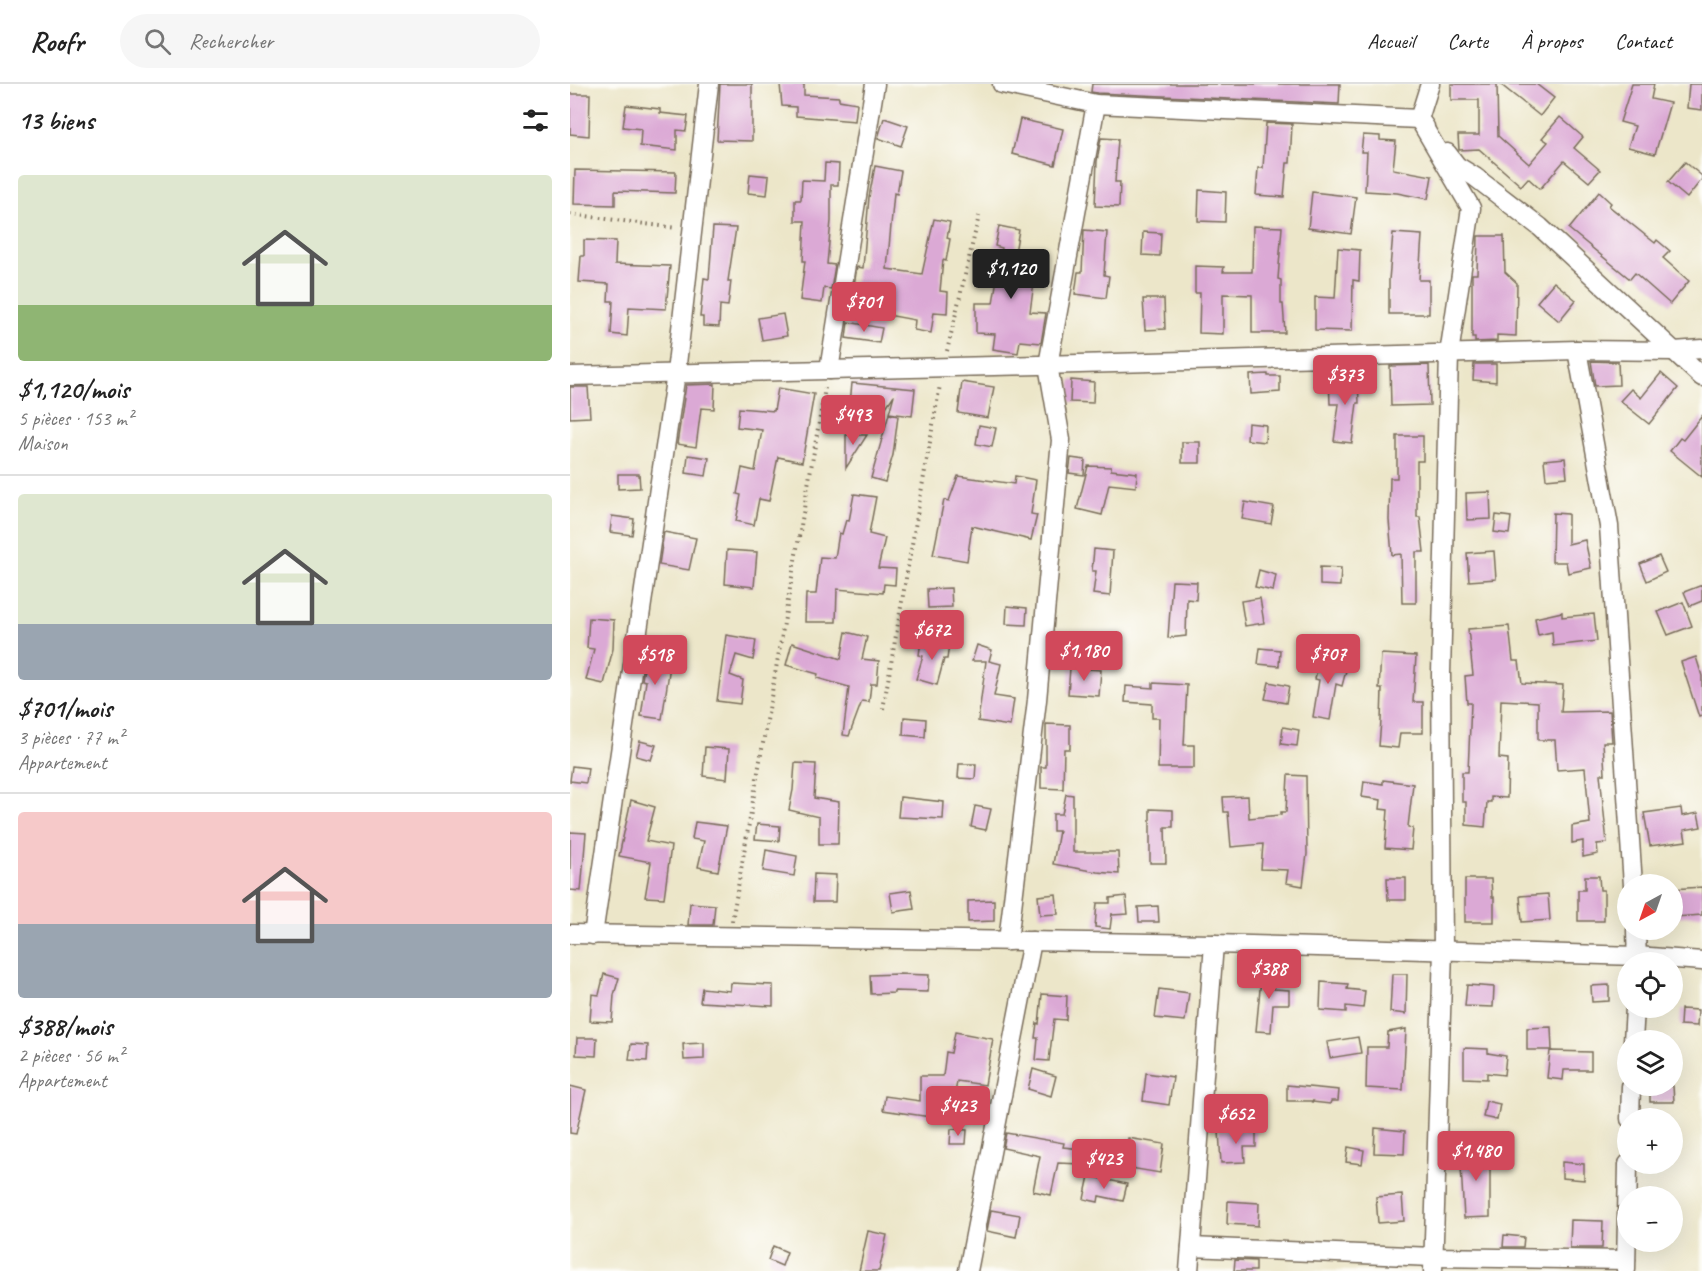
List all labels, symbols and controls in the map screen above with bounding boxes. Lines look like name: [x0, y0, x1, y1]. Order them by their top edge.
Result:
search box: [120, 14, 540, 68]
text: Roofr: [30, 24, 84, 59]
icon: search: [141, 25, 174, 58]
text: Rechercher: [189, 27, 273, 55]
text: Accueil: [1367, 28, 1415, 54]
text: Carte: [1448, 28, 1488, 54]
text: À propos: [1521, 28, 1582, 54]
text: Contact: [1615, 28, 1672, 54]
text: 13 biens: [18, 104, 94, 137]
icon: filters: [519, 104, 552, 137]
icon: home: [231, 214, 339, 322]
pin: $1,120: [962, 249, 1060, 300]
text: $1,120: [987, 256, 1035, 281]
pin: $701: [828, 282, 900, 333]
text: $701: [846, 289, 882, 314]
pin: $373: [1309, 355, 1381, 406]
text: $373: [1327, 362, 1363, 387]
text: $1,120/mois: [18, 373, 129, 406]
pin: $493: [817, 395, 889, 446]
text: $493: [835, 402, 871, 427]
text: 5 pièces · 153 m²: [18, 406, 133, 431]
text: Maison: [18, 431, 68, 456]
icon: home: [231, 533, 339, 641]
pin: $672: [896, 610, 968, 661]
text: $672: [914, 617, 950, 642]
pin: $1,180: [1035, 631, 1133, 682]
pin: $707: [1292, 634, 1364, 685]
pin: $518: [619, 635, 691, 686]
text: $1,180: [1060, 638, 1108, 663]
text: $707: [1310, 641, 1346, 666]
text: $518: [637, 642, 673, 667]
text: $701/mois: [18, 692, 112, 725]
text: 3 pièces · 77 m²: [18, 725, 124, 750]
text: Appartement: [18, 750, 107, 775]
icon: home: [231, 851, 339, 959]
north arrow: [1617, 874, 1683, 940]
map controls: [1617, 874, 1683, 1252]
pin: $388: [1233, 949, 1305, 1000]
button: locate: [1617, 952, 1683, 1018]
text: $388: [1251, 956, 1287, 981]
text: $388/mois: [18, 1010, 112, 1043]
button: layers: [1617, 1030, 1683, 1096]
text: 2 pièces · 56 m²: [18, 1043, 124, 1068]
text: Appartement: [18, 1068, 107, 1093]
pin: $423: [922, 1086, 994, 1137]
text: $423: [940, 1093, 976, 1118]
pin: $652: [1200, 1094, 1272, 1145]
text: $652: [1218, 1101, 1254, 1126]
button: +: [1617, 1108, 1683, 1174]
pin: $1,480: [1427, 1131, 1525, 1182]
text: $1,480: [1452, 1138, 1500, 1163]
pin: $423: [1068, 1139, 1140, 1190]
text: $423: [1086, 1146, 1122, 1171]
button: −: [1617, 1186, 1683, 1252]

